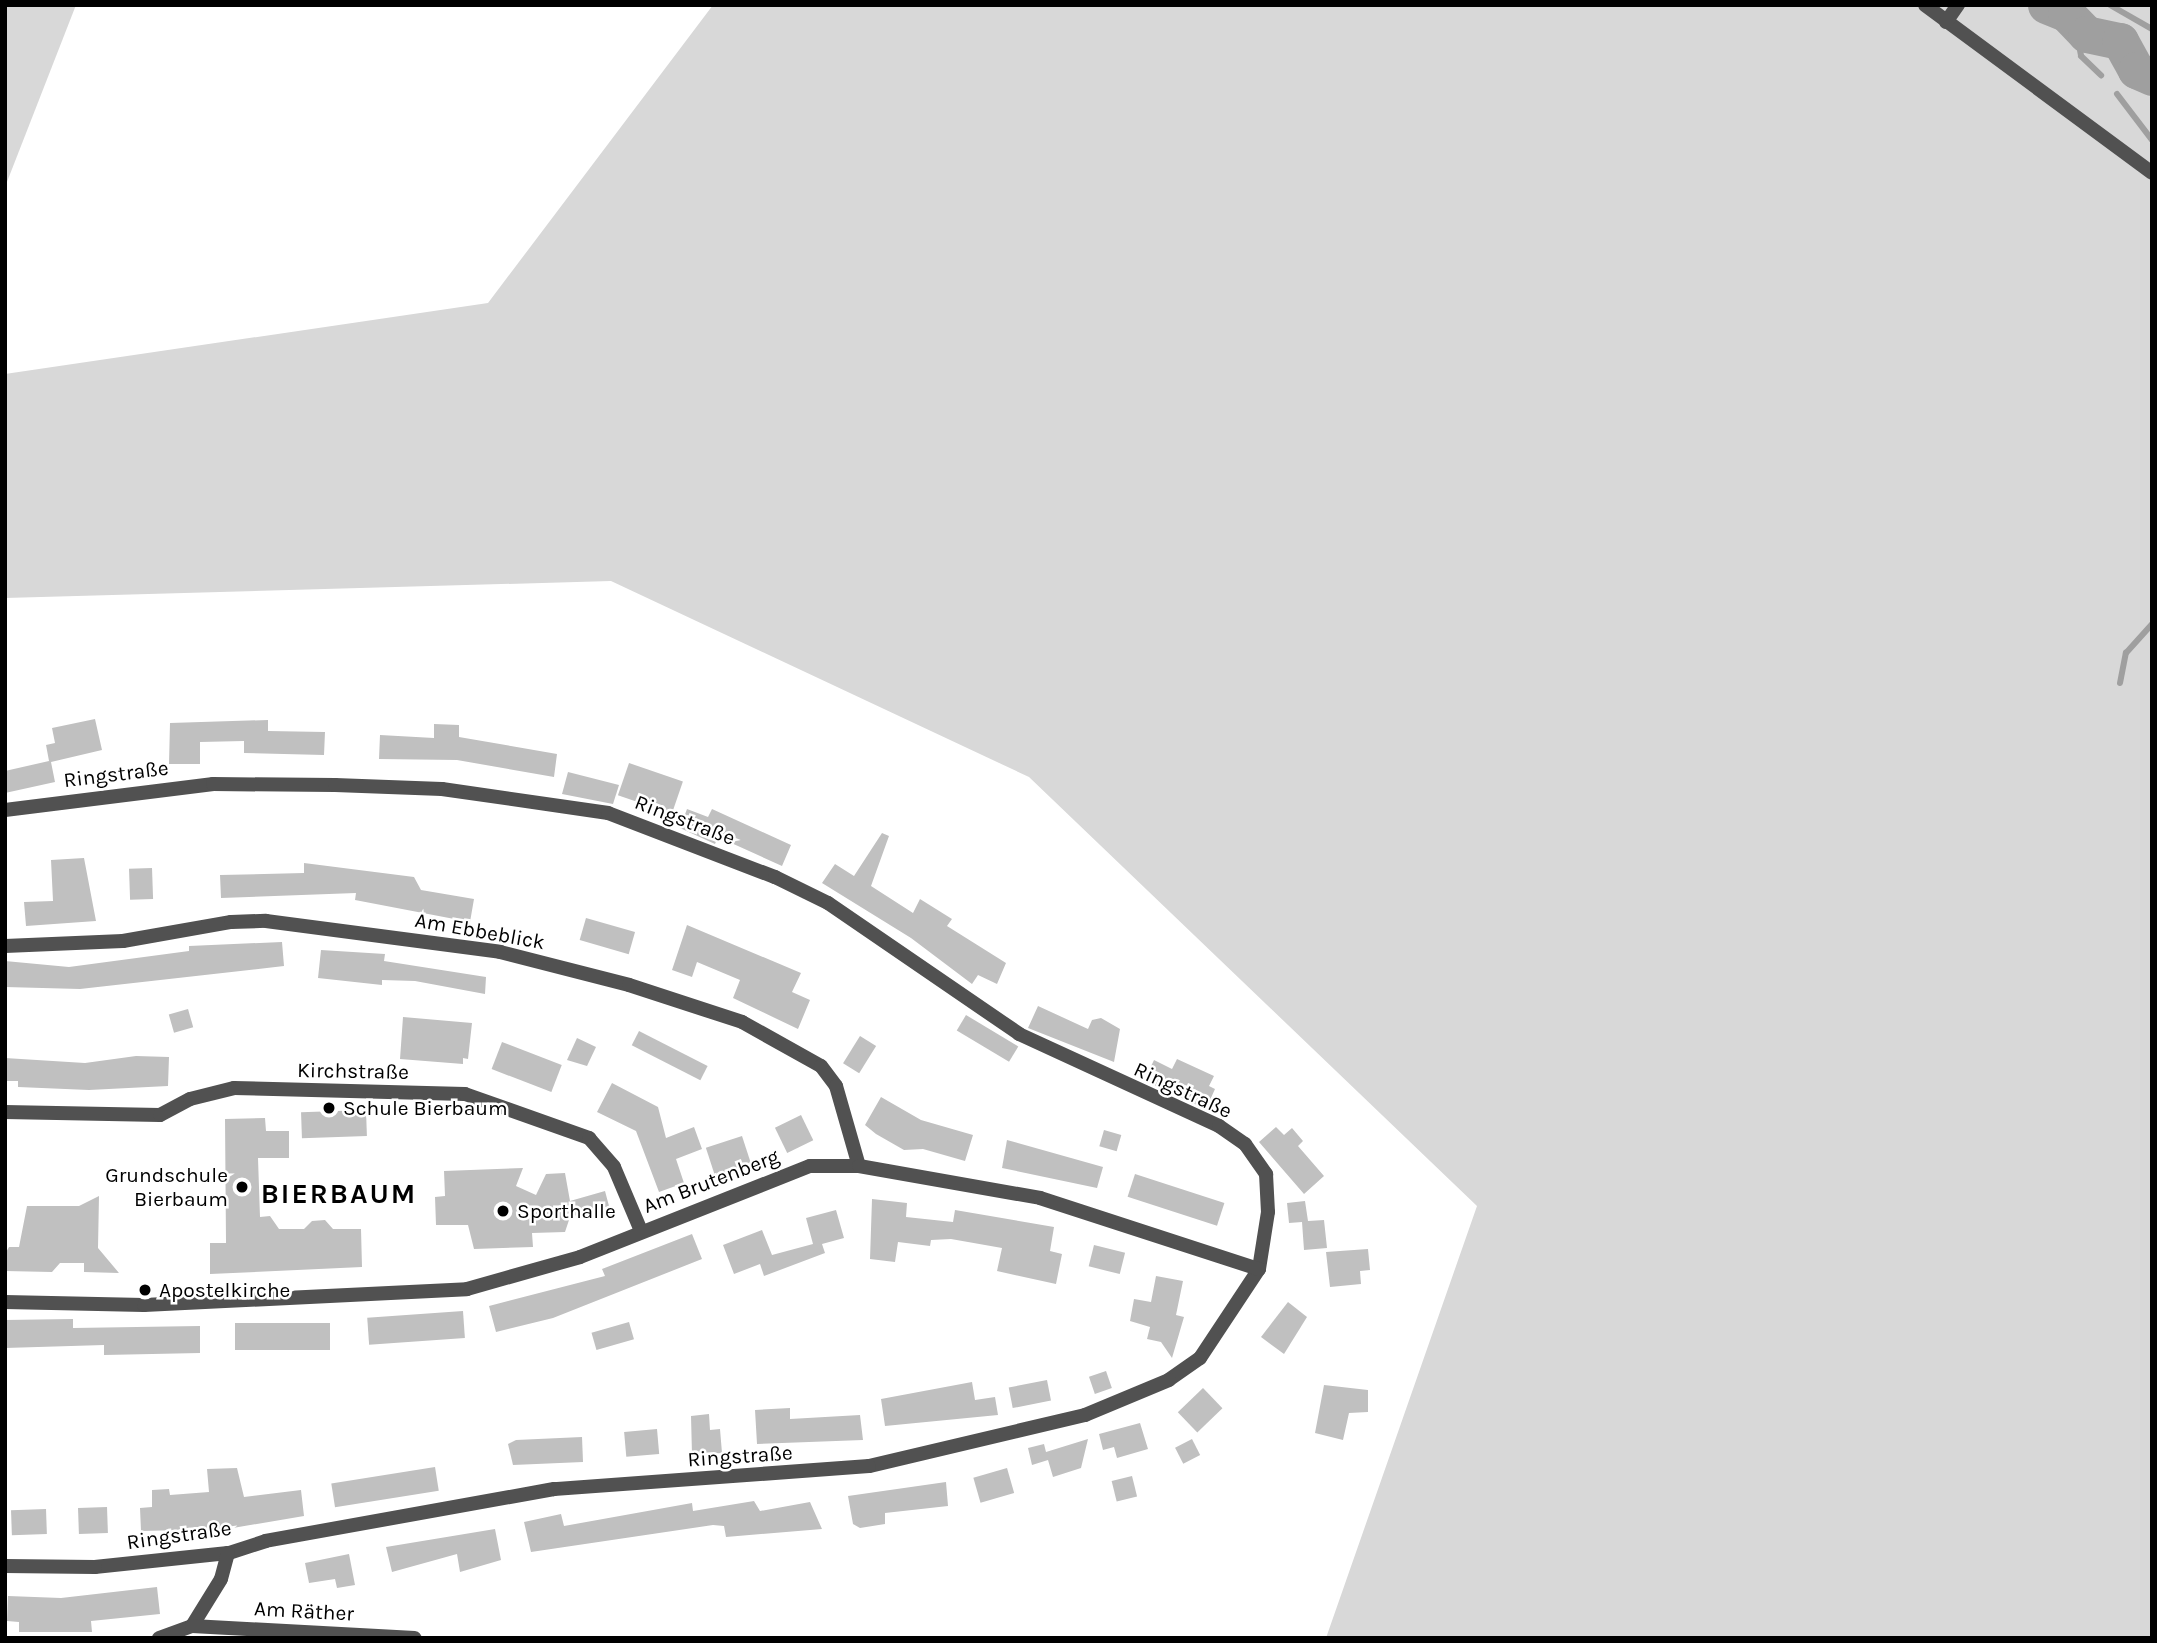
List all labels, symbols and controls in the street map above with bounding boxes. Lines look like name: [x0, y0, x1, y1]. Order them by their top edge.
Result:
street label: Ringstraße: [62, 755, 170, 793]
street label: Ringstraße: [631, 789, 739, 851]
street label: Am Ebbeblick: [413, 907, 547, 955]
street label: Ringstraße: [1130, 1056, 1236, 1124]
street label: Kirchstraße: [297, 1057, 409, 1085]
place label: Schule Bierbaum: [343, 1095, 508, 1121]
marker: Schule Bierbaum: [321, 1100, 337, 1116]
street label: Am Brutenberg: [639, 1143, 783, 1219]
place label: Grundschule Bierbaum: [105, 1162, 228, 1212]
district label: BIERBAUM: [262, 1177, 416, 1211]
marker: Grundschule Bierbaum: [234, 1179, 250, 1195]
place label: Sporthalle: [517, 1198, 616, 1224]
marker: Sporthalle: [495, 1203, 511, 1219]
place label: Apostelkirche: [159, 1277, 290, 1303]
marker: Apostelkirche: [137, 1282, 153, 1298]
street label: Ringstraße: [687, 1440, 793, 1472]
street label: Ringstraße: [125, 1515, 233, 1555]
street label: Am Räther: [253, 1596, 355, 1626]

